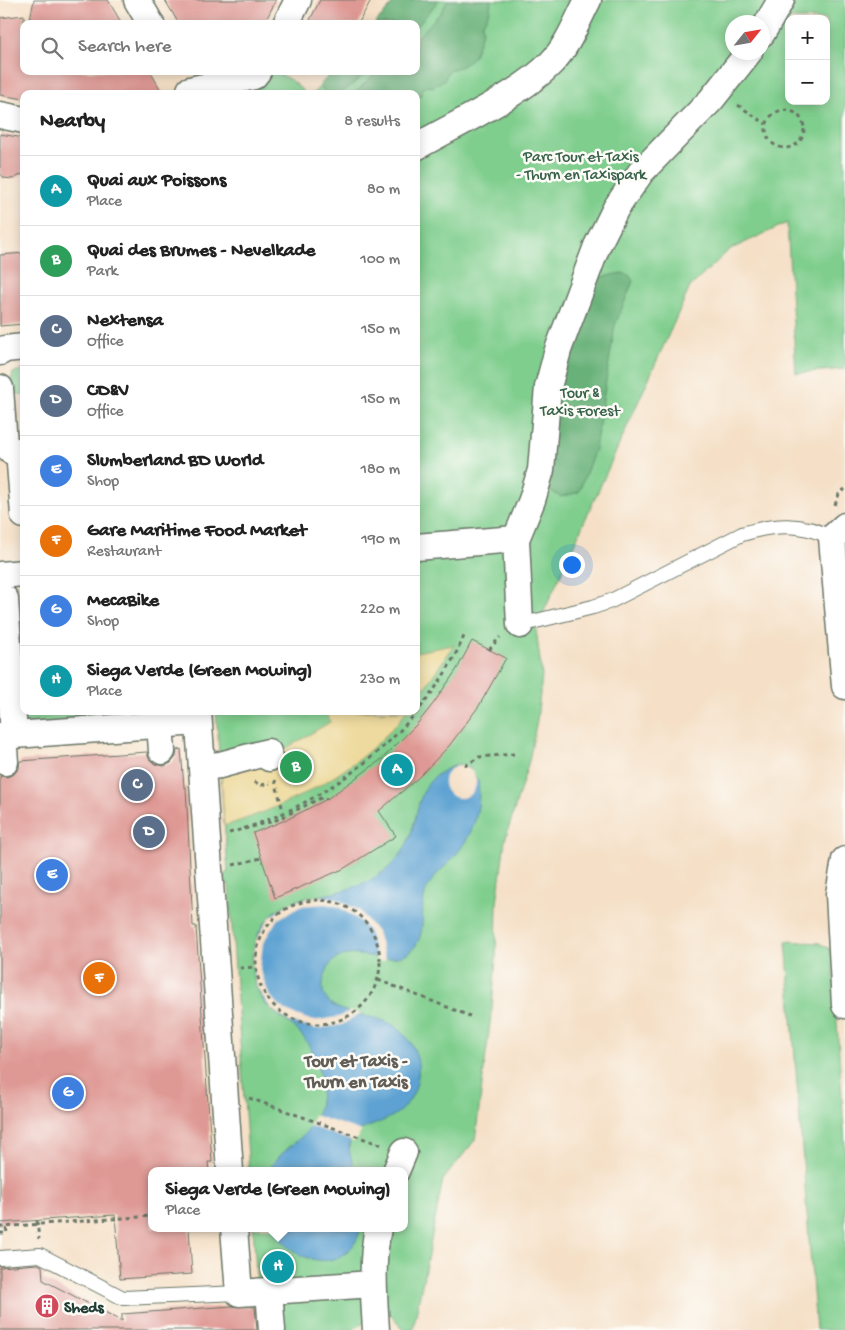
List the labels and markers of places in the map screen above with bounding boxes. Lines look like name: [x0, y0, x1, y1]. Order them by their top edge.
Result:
pin: B: [280, 748, 312, 786]
pin: A: [381, 751, 413, 789]
pin: C: [121, 766, 153, 804]
pin: D: [133, 813, 165, 851]
pin: E: [36, 856, 68, 894]
pin: F: [83, 959, 115, 997]
pin: G: [52, 1074, 84, 1112]
pin: H: [262, 1248, 294, 1286]
building icon: Sheds: [34, 1293, 60, 1319]
place label: Sheds: [64, 1300, 105, 1319]

